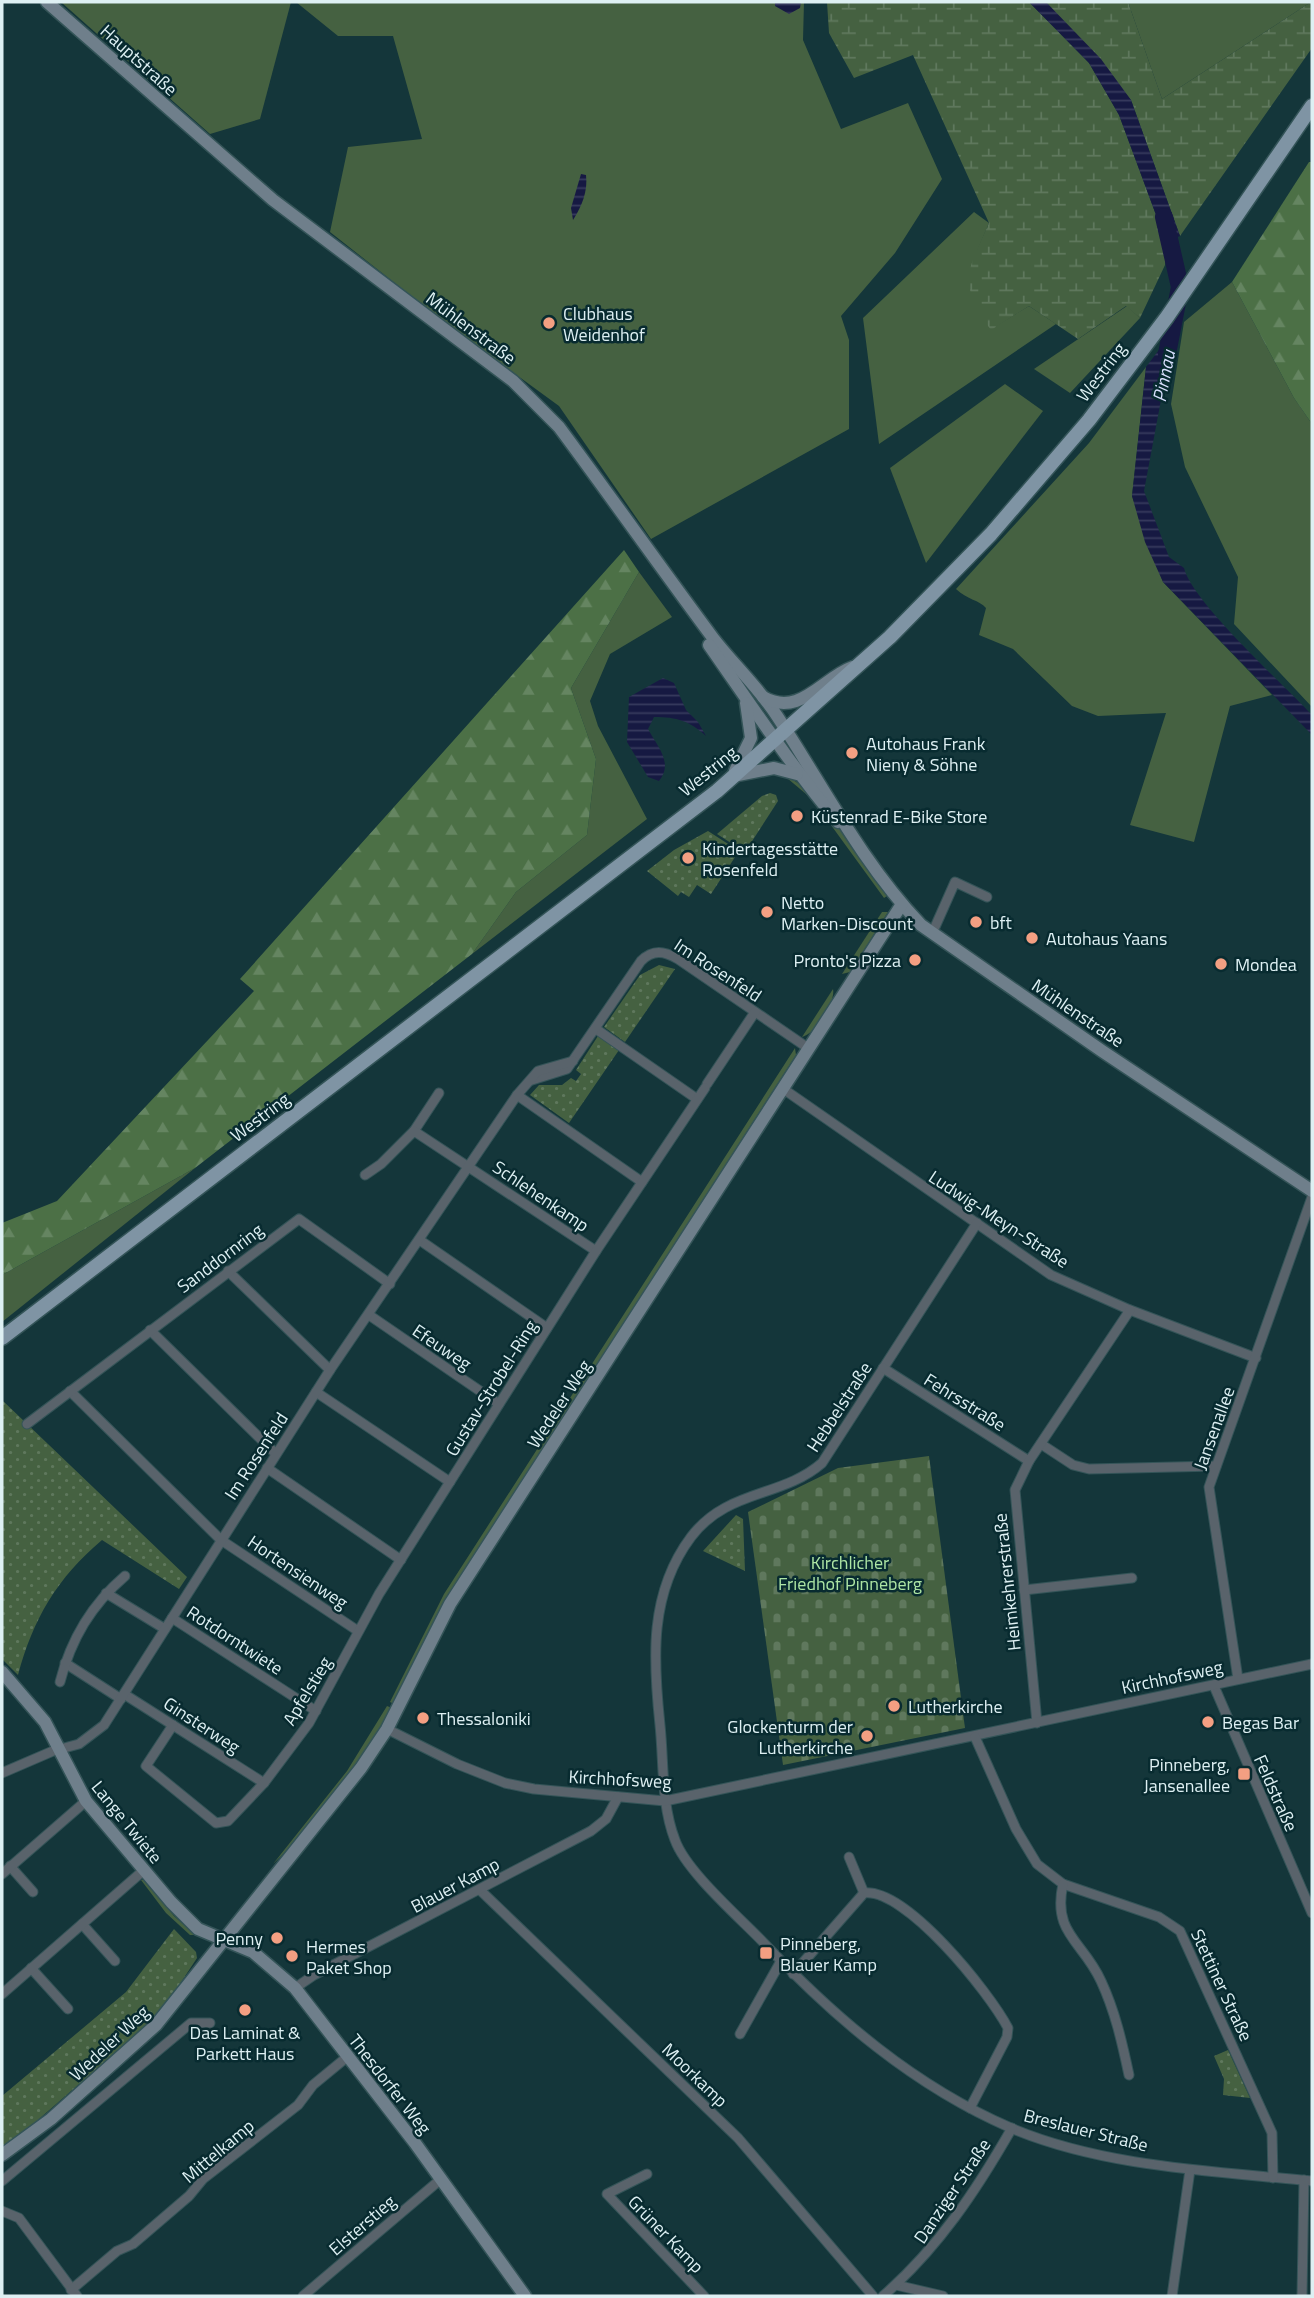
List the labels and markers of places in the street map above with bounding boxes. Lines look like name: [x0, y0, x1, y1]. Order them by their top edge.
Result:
place label: Clubhaus Weidenhof: [563, 300, 645, 348]
marker: Clubhaus Weidenhof: [541, 315, 557, 331]
place label: Autohaus Frank Nieny & Söhne: [866, 730, 986, 778]
marker: Autohaus Frank Nieny & Söhne: [844, 745, 860, 761]
place label: Küstenrad E-Bike Store: [811, 803, 987, 830]
marker: Küstenrad E-Bike Store: [789, 808, 805, 824]
place label: Kindertagesstätte Rosenfeld: [702, 835, 838, 883]
marker: Kindertagesstätte Rosenfeld: [680, 850, 696, 866]
place label: Netto Marken-Discount: [781, 889, 914, 937]
marker: Netto Marken-Discount: [759, 904, 775, 920]
place label: bft: [990, 909, 1012, 936]
marker: bft: [968, 914, 984, 930]
place label: Autohaus Yaans: [1046, 925, 1167, 952]
marker: Autohaus Yaans: [1024, 930, 1040, 946]
place label: Pronto's Pizza: [794, 947, 901, 974]
place label: Mondea: [1235, 951, 1297, 978]
marker: Pronto's Pizza: [907, 952, 923, 968]
marker: Mondea: [1213, 956, 1229, 972]
place label: Lutherkirche: [908, 1693, 1003, 1720]
marker: Lutherkirche: [886, 1698, 902, 1714]
place label: Thessaloniki: [437, 1705, 531, 1732]
place label: Begas Bar: [1222, 1709, 1299, 1736]
marker: Thessaloniki: [415, 1710, 431, 1726]
place label: Glockenturm der Lutherkirche: [727, 1713, 853, 1761]
marker: Begas Bar: [1200, 1714, 1216, 1730]
marker: Glockenturm der Lutherkirche: [859, 1728, 875, 1744]
place label: Pinneberg, Jansenallee: [1143, 1751, 1230, 1799]
marker: Pinneberg, Jansenallee: [1236, 1766, 1252, 1782]
place label: Penny: [215, 1925, 263, 1952]
marker: Penny: [269, 1930, 285, 1946]
place label: Pinneberg, Blauer Kamp: [780, 1930, 877, 1978]
place label: Hermes Paket Shop: [306, 1933, 392, 1981]
marker: Pinneberg, Blauer Kamp: [758, 1945, 774, 1961]
marker: Hermes Paket Shop: [284, 1948, 300, 1964]
marker: Das Laminat & Parkett Haus: [237, 2002, 253, 2018]
place label: Das Laminat & Parkett Haus: [190, 2019, 301, 2067]

